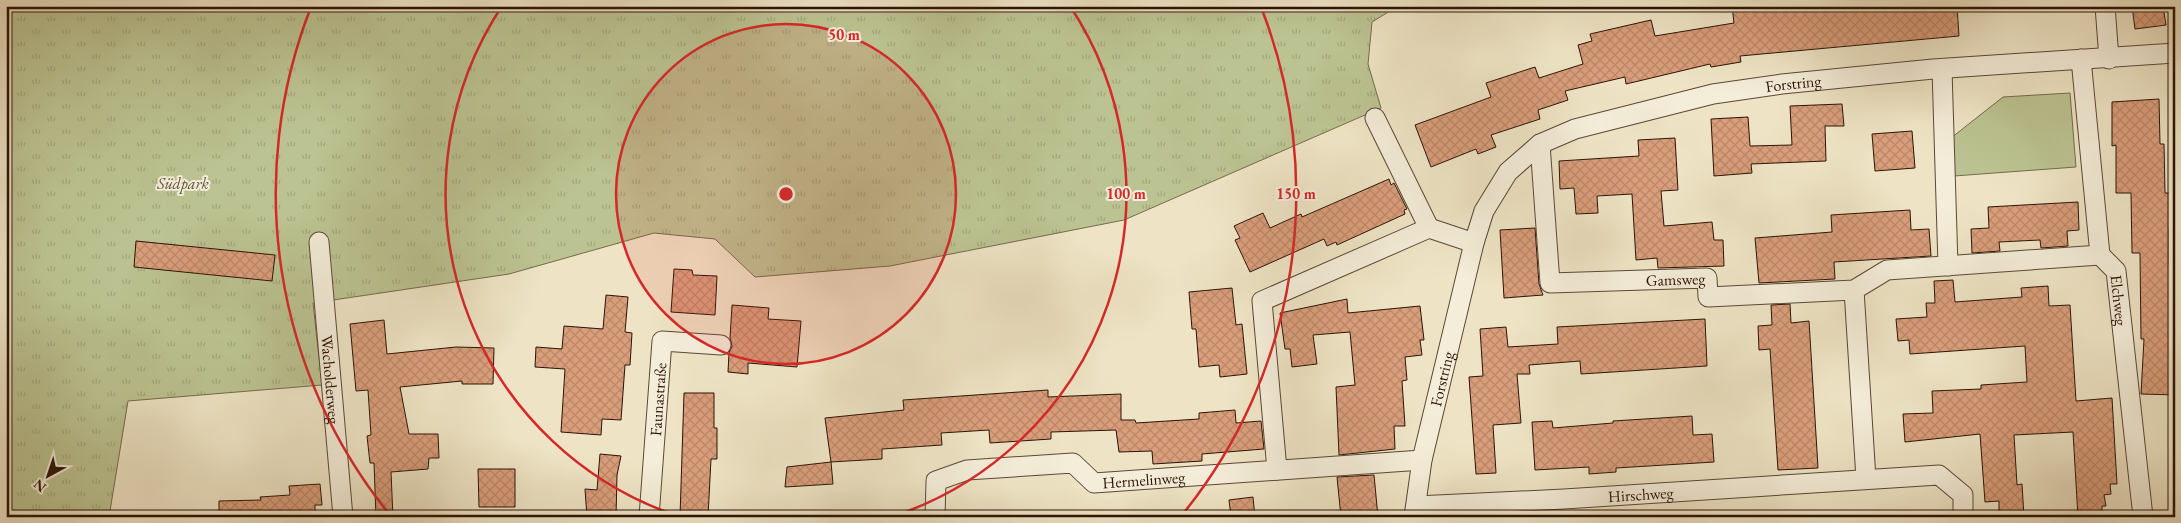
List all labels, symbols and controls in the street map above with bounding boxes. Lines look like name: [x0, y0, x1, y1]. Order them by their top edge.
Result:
text: 50 m: [828, 25, 860, 44]
street label: Forstring: [1764, 70, 1823, 97]
park label: Südpark: [156, 173, 209, 194]
text: 100 m: [1106, 184, 1146, 203]
text: 150 m: [1276, 184, 1316, 203]
centre of rings: [777, 185, 795, 203]
street label: Gamsweg: [1646, 268, 1707, 290]
street label: Elchweg: [2106, 274, 2133, 328]
street label: Wacholderweg: [317, 334, 345, 426]
street label: Forstring: [1425, 348, 1458, 408]
street label: Faunastraße: [645, 362, 671, 437]
north arrow: [22, 450, 72, 500]
street label: Hermelinweg: [1102, 466, 1187, 493]
text: N: [29, 475, 50, 496]
street label: Hirschweg: [1607, 481, 1675, 507]

